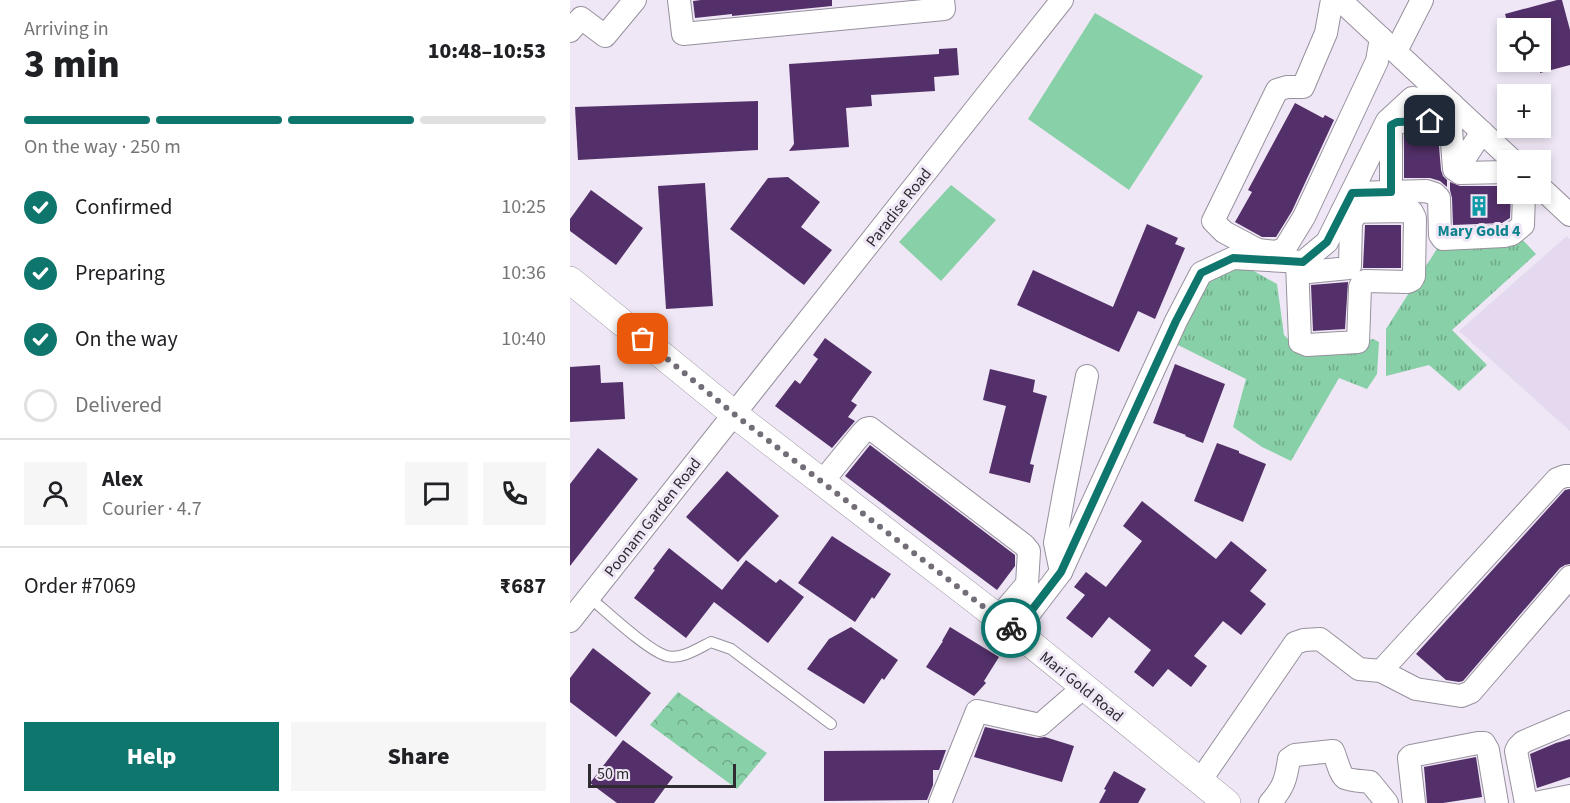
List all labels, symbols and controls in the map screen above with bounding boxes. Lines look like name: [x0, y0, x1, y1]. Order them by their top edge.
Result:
text: Arriving in: [24, 15, 109, 43]
map controls: [1497, 18, 1551, 204]
button: locate: [1497, 18, 1551, 72]
text: 10:48–10:53: [428, 35, 546, 67]
text: 3 min: [24, 37, 120, 93]
button: +: [1497, 84, 1551, 138]
pin: [1404, 95, 1455, 146]
icon: home: [1413, 104, 1446, 137]
text: On the way · 250 m: [24, 133, 181, 161]
button: −: [1497, 150, 1551, 204]
street label: Paradise Road: [861, 164, 937, 252]
icon: check: [24, 191, 57, 224]
text: Confirmed: [75, 191, 172, 223]
text: 10:25: [501, 193, 546, 221]
building icon: Mary Gold 4: [1467, 194, 1491, 218]
place label: Mary Gold 4: [1437, 220, 1521, 242]
icon: check: [24, 257, 57, 290]
text: Preparing: [75, 257, 165, 289]
text: 10:36: [501, 259, 546, 287]
pin: [617, 313, 668, 364]
icon: bag: [626, 322, 659, 355]
icon: check: [24, 323, 57, 356]
text: On the way: [75, 323, 178, 355]
text: 10:40: [501, 325, 546, 353]
text: Delivered: [75, 389, 162, 421]
street label: Poonam Garden Road: [599, 453, 706, 582]
button: person: [24, 462, 87, 525]
button: chat: [405, 462, 468, 525]
button: phone: [483, 462, 546, 525]
text: Alex: [102, 463, 143, 495]
text: Courier · 4.7: [102, 495, 202, 523]
text: Order #7069: [24, 570, 136, 602]
text: ₹687: [500, 570, 546, 602]
courier: [981, 598, 1041, 658]
icon: bike: [995, 612, 1028, 645]
street label: Mari Gold Road: [1035, 646, 1128, 727]
button: Help: [24, 722, 279, 791]
button: Share: [291, 722, 546, 791]
scale bar: [588, 761, 736, 788]
text: 50 m: [597, 763, 629, 785]

